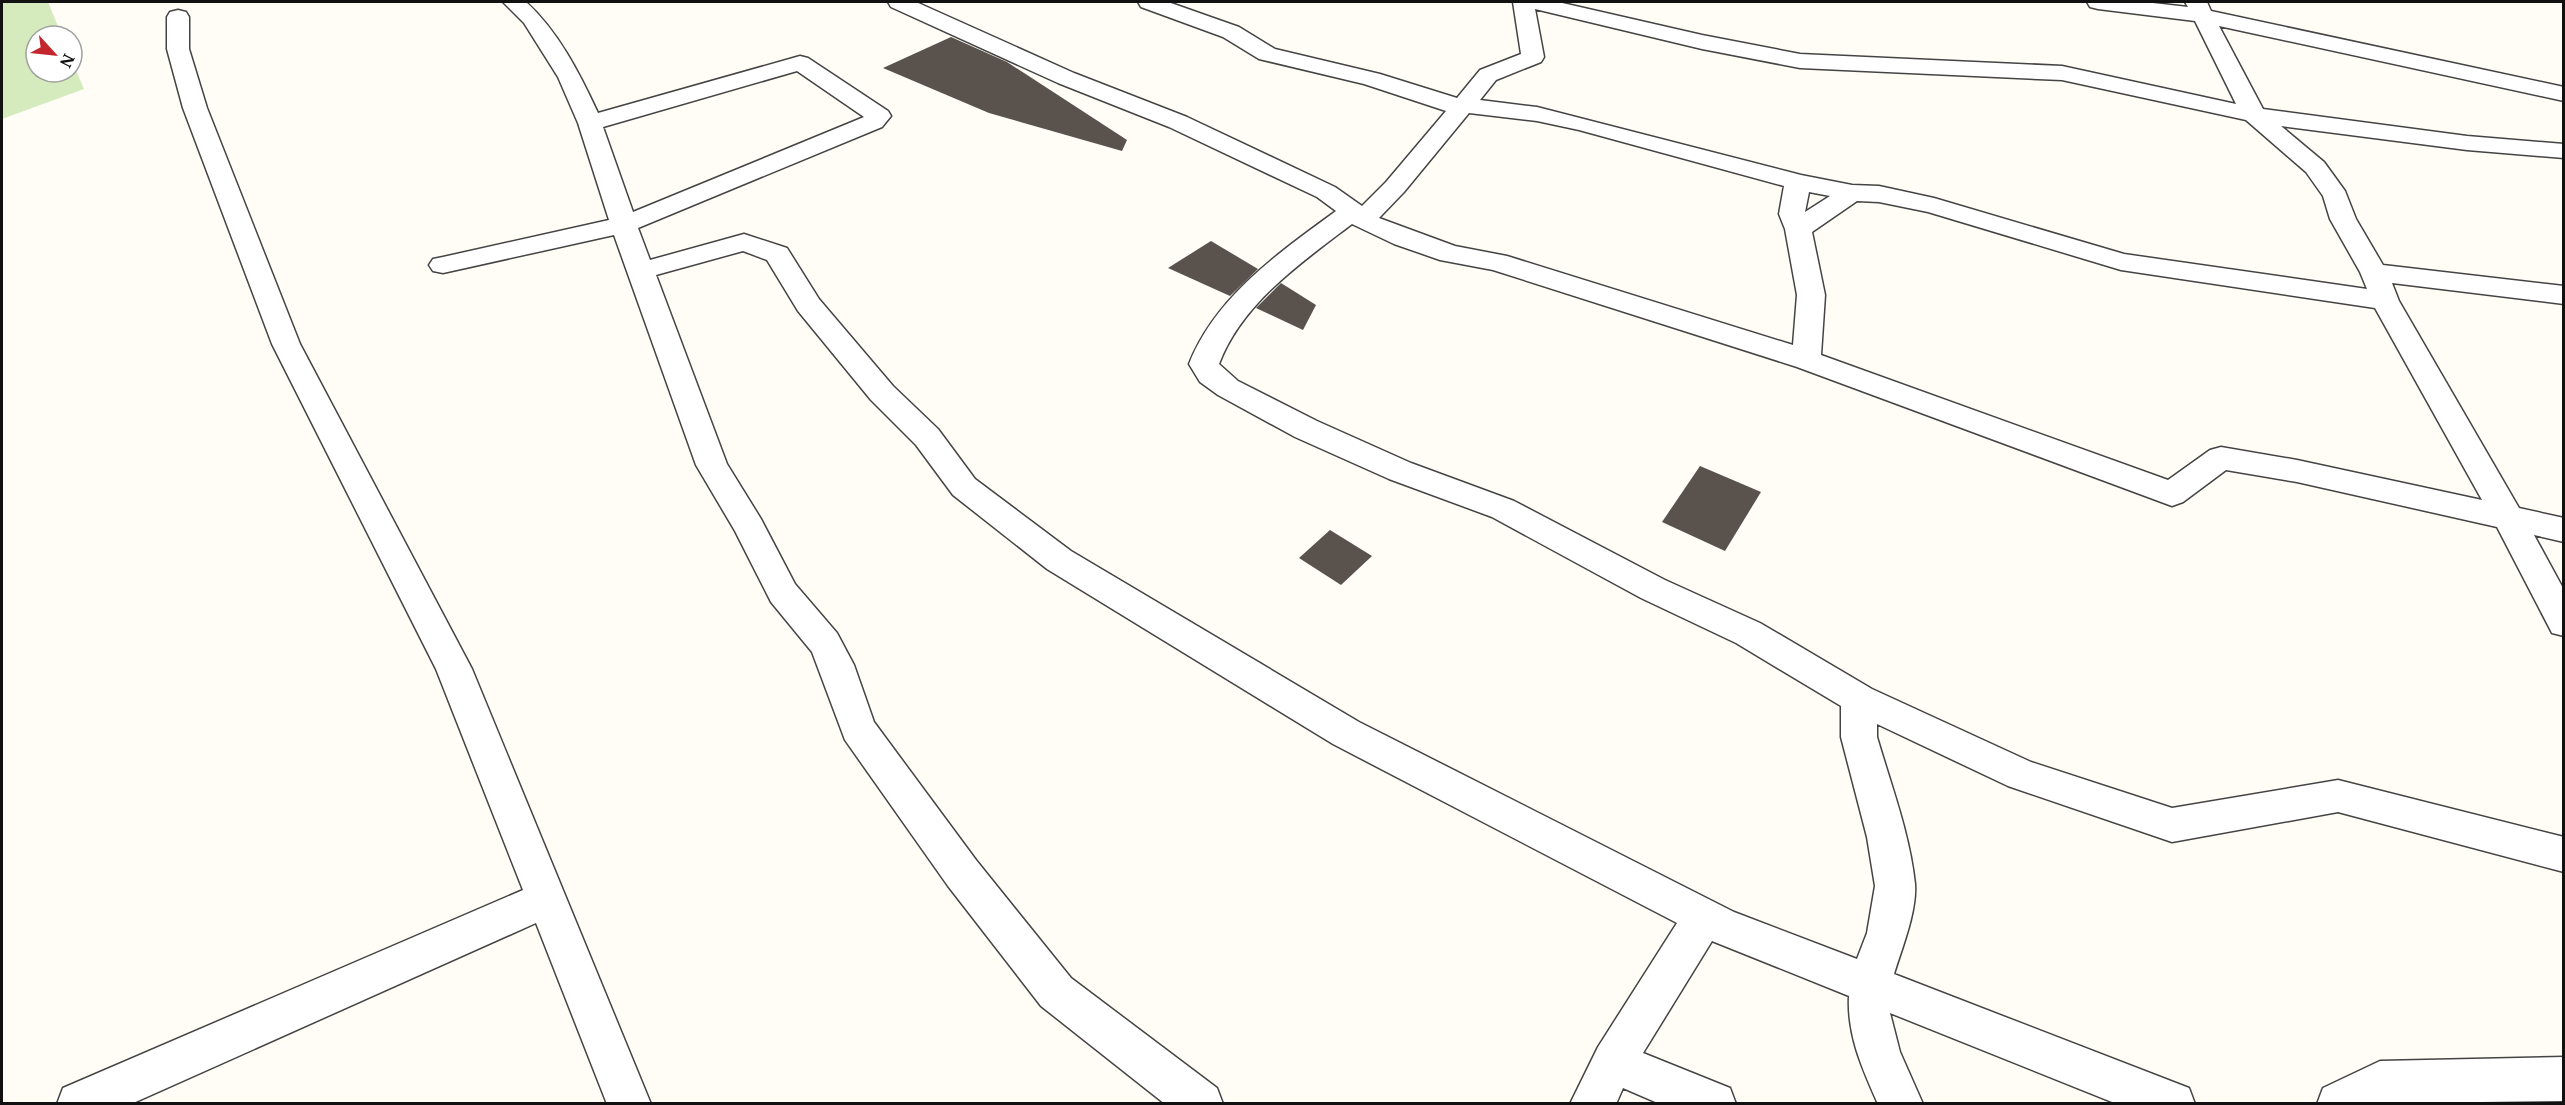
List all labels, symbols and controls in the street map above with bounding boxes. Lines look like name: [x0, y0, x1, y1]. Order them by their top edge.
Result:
north arrow: [24, 24, 84, 84]
text: N: [55, 50, 80, 72]

